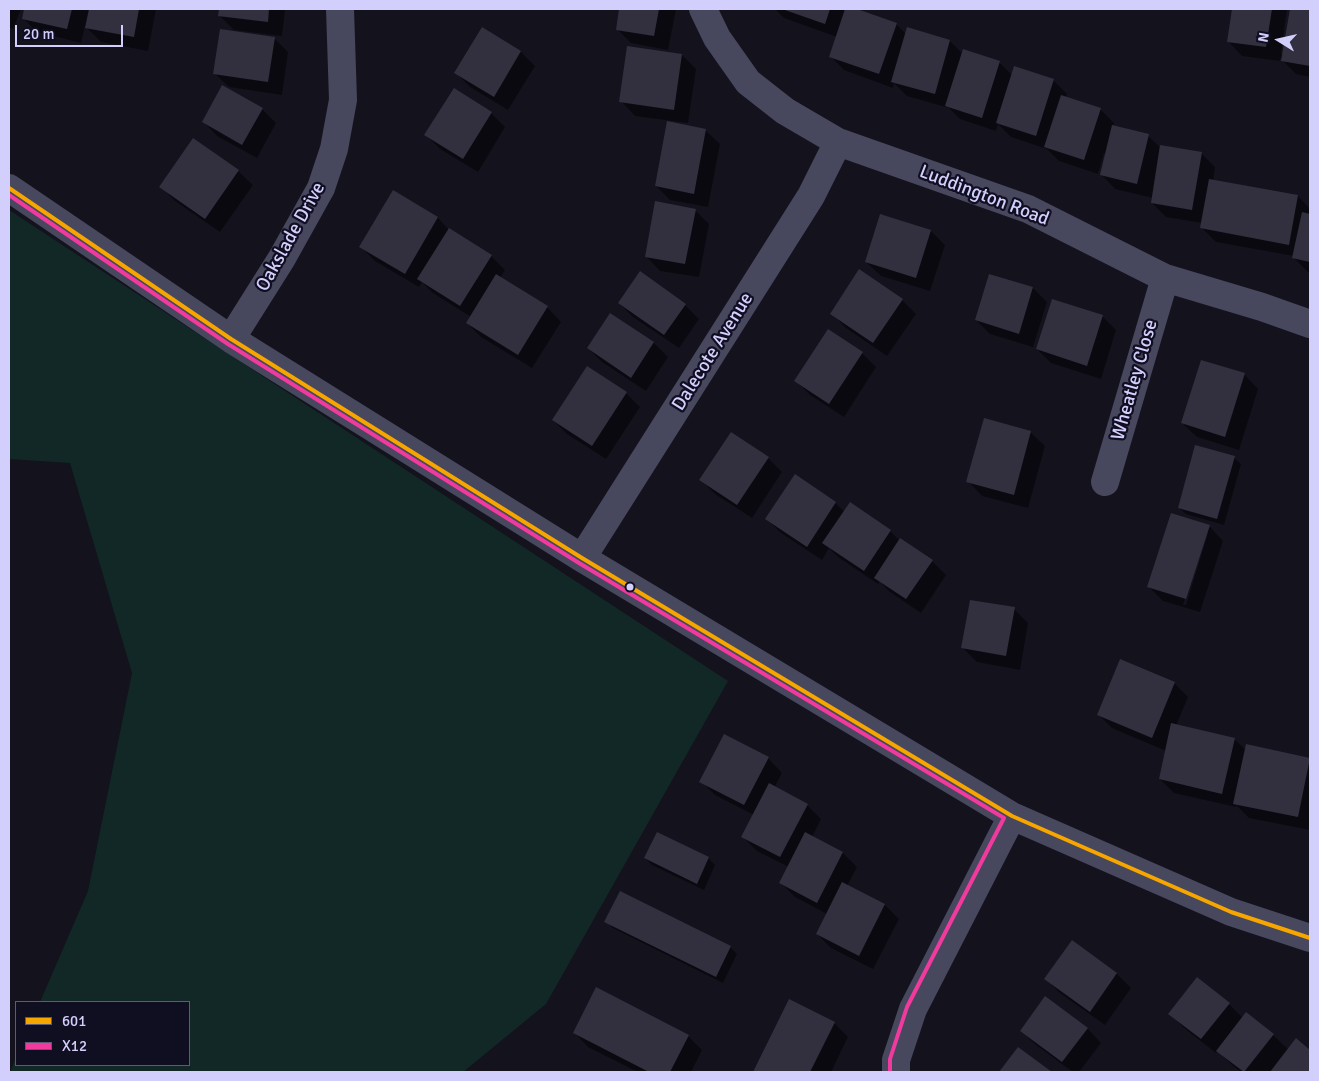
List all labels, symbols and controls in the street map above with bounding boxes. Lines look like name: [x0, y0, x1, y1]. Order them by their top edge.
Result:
scale bar: [18, 15, 125, 47]
north arrow: [1254, 15, 1304, 65]
text: 20 m: [23, 25, 54, 43]
text: N: [1255, 31, 1273, 44]
street label: Luddington Road: [916, 161, 1052, 231]
street label: Oakslade Drive: [252, 178, 330, 296]
street label: Dalecote Avenue: [668, 289, 758, 415]
street label: Wheatley Close: [1107, 317, 1163, 443]
unlabelled marker: [625, 582, 635, 592]
legend: [15, 1001, 190, 1066]
text: 601: [62, 1012, 86, 1030]
text: X12: [62, 1037, 87, 1055]

